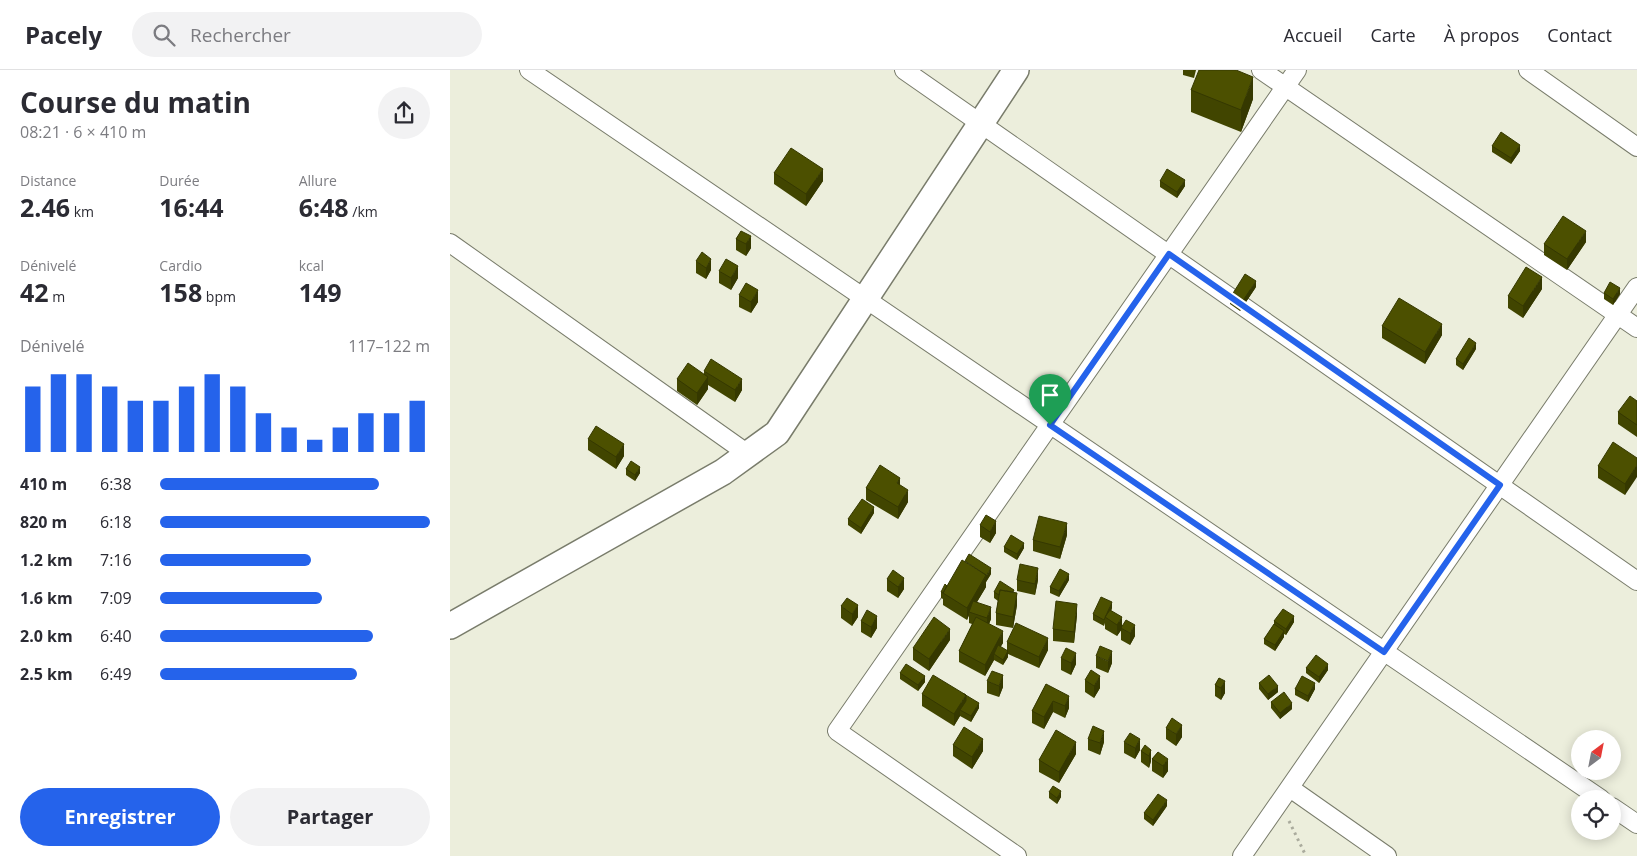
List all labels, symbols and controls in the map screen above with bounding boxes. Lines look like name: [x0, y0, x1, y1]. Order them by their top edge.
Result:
search box: [132, 12, 482, 57]
text: Pacely: [25, 18, 102, 51]
icon: search: [150, 21, 178, 49]
text: Rechercher: [190, 22, 291, 48]
text: Accueil: [1284, 23, 1342, 47]
text: Carte: [1370, 23, 1416, 47]
text: À propos: [1444, 23, 1519, 47]
text: Contact: [1547, 23, 1612, 47]
text: Course du matin: [20, 83, 251, 121]
button: share: [378, 87, 430, 139]
text: 08:21 · 6 × 410 m: [20, 121, 146, 143]
text: Distance: [20, 171, 76, 190]
text: Durée: [159, 171, 200, 190]
text: Allure: [299, 171, 337, 190]
text: 2.46: [20, 190, 70, 224]
text: 16:44: [159, 190, 224, 224]
text: 6:48: [299, 190, 349, 224]
text: km: [70, 202, 94, 221]
text: /km: [349, 202, 378, 221]
text: Dénivelé: [20, 256, 76, 275]
text: Cardio: [159, 256, 202, 275]
text: kcal: [299, 256, 324, 275]
text: 42: [20, 275, 49, 309]
text: 158: [159, 275, 202, 309]
text: 149: [299, 275, 342, 309]
text: m: [49, 287, 65, 306]
text: bpm: [202, 287, 236, 306]
text: Dénivelé: [20, 335, 84, 357]
text: 117–122 m: [348, 335, 430, 357]
pin: [1029, 374, 1071, 425]
icon: arrive: [1036, 381, 1064, 409]
text: 410 m: [20, 473, 67, 495]
text: 6:38: [100, 473, 132, 495]
text: 820 m: [20, 511, 67, 533]
text: 6:18: [100, 511, 132, 533]
text: 1.2 km: [20, 549, 73, 571]
text: 7:16: [100, 549, 132, 571]
text: 1.6 km: [20, 587, 73, 609]
text: 7:09: [100, 587, 132, 609]
text: 2.0 km: [20, 625, 73, 647]
text: 6:40: [100, 625, 132, 647]
text: 2.5 km: [20, 663, 73, 685]
text: 6:49: [100, 663, 132, 685]
north arrow: [1571, 730, 1621, 780]
map controls: [1571, 730, 1621, 840]
button: Enregistrer: [20, 788, 220, 846]
button: Partager: [230, 788, 430, 846]
button: locate: [1571, 790, 1621, 840]

